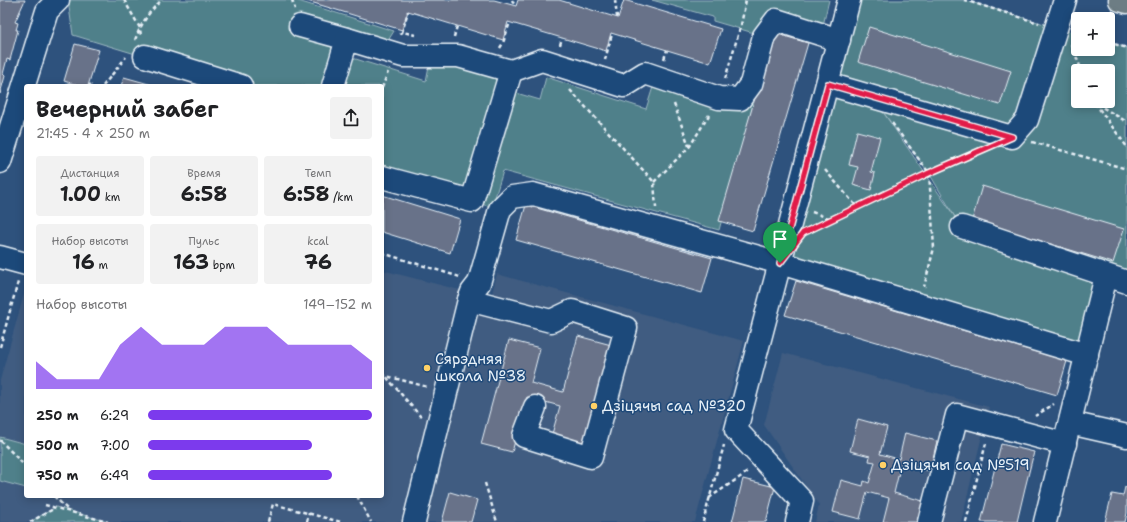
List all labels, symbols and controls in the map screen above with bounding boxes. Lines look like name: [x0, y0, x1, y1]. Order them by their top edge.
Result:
map controls: [1071, 12, 1115, 108]
button: +: [1071, 12, 1115, 56]
button: −: [1071, 64, 1115, 108]
text: Вечерний забег: [36, 95, 218, 124]
button: share: [330, 97, 372, 139]
text: 21:45 · 4 × 250 m: [36, 125, 150, 142]
text: Дистанция: [60, 166, 120, 181]
text: Время: [187, 166, 221, 181]
text: Темп: [305, 166, 331, 181]
text: 1.00: [60, 181, 101, 207]
text: 6:58: [181, 181, 227, 207]
text: 6:58: [283, 181, 330, 207]
text: km: [101, 190, 120, 205]
text: /km: [330, 190, 353, 205]
pin: [763, 222, 797, 263]
icon: arrive: [769, 228, 791, 250]
text: Набор высоты: [51, 234, 129, 249]
text: Пульс: [189, 234, 219, 249]
text: kcal: [307, 234, 329, 249]
text: 16: [72, 249, 95, 275]
text: 163: [173, 249, 209, 275]
text: 76: [304, 249, 332, 275]
text: m: [95, 258, 108, 273]
text: bpm: [209, 258, 235, 273]
text: Набор высоты: [36, 296, 127, 313]
text: 149–152 m: [303, 296, 372, 313]
place label: Сярэдняя школа №38: [435, 349, 526, 386]
marker: Сярэдняя школа №38: [422, 363, 432, 373]
place label: Дзіцячы сад №320: [602, 396, 746, 416]
marker: Дзіцячы сад №320: [589, 401, 599, 411]
text: 250 m: [36, 407, 79, 424]
text: 6:29: [100, 407, 129, 424]
text: 500 m: [36, 437, 79, 454]
text: 7:00: [100, 437, 130, 454]
place label: Дзіцячы сад №519: [891, 455, 1030, 475]
marker: Дзіцячы сад №519: [878, 460, 888, 470]
text: 750 m: [36, 467, 78, 484]
text: 6:49: [100, 467, 129, 484]

